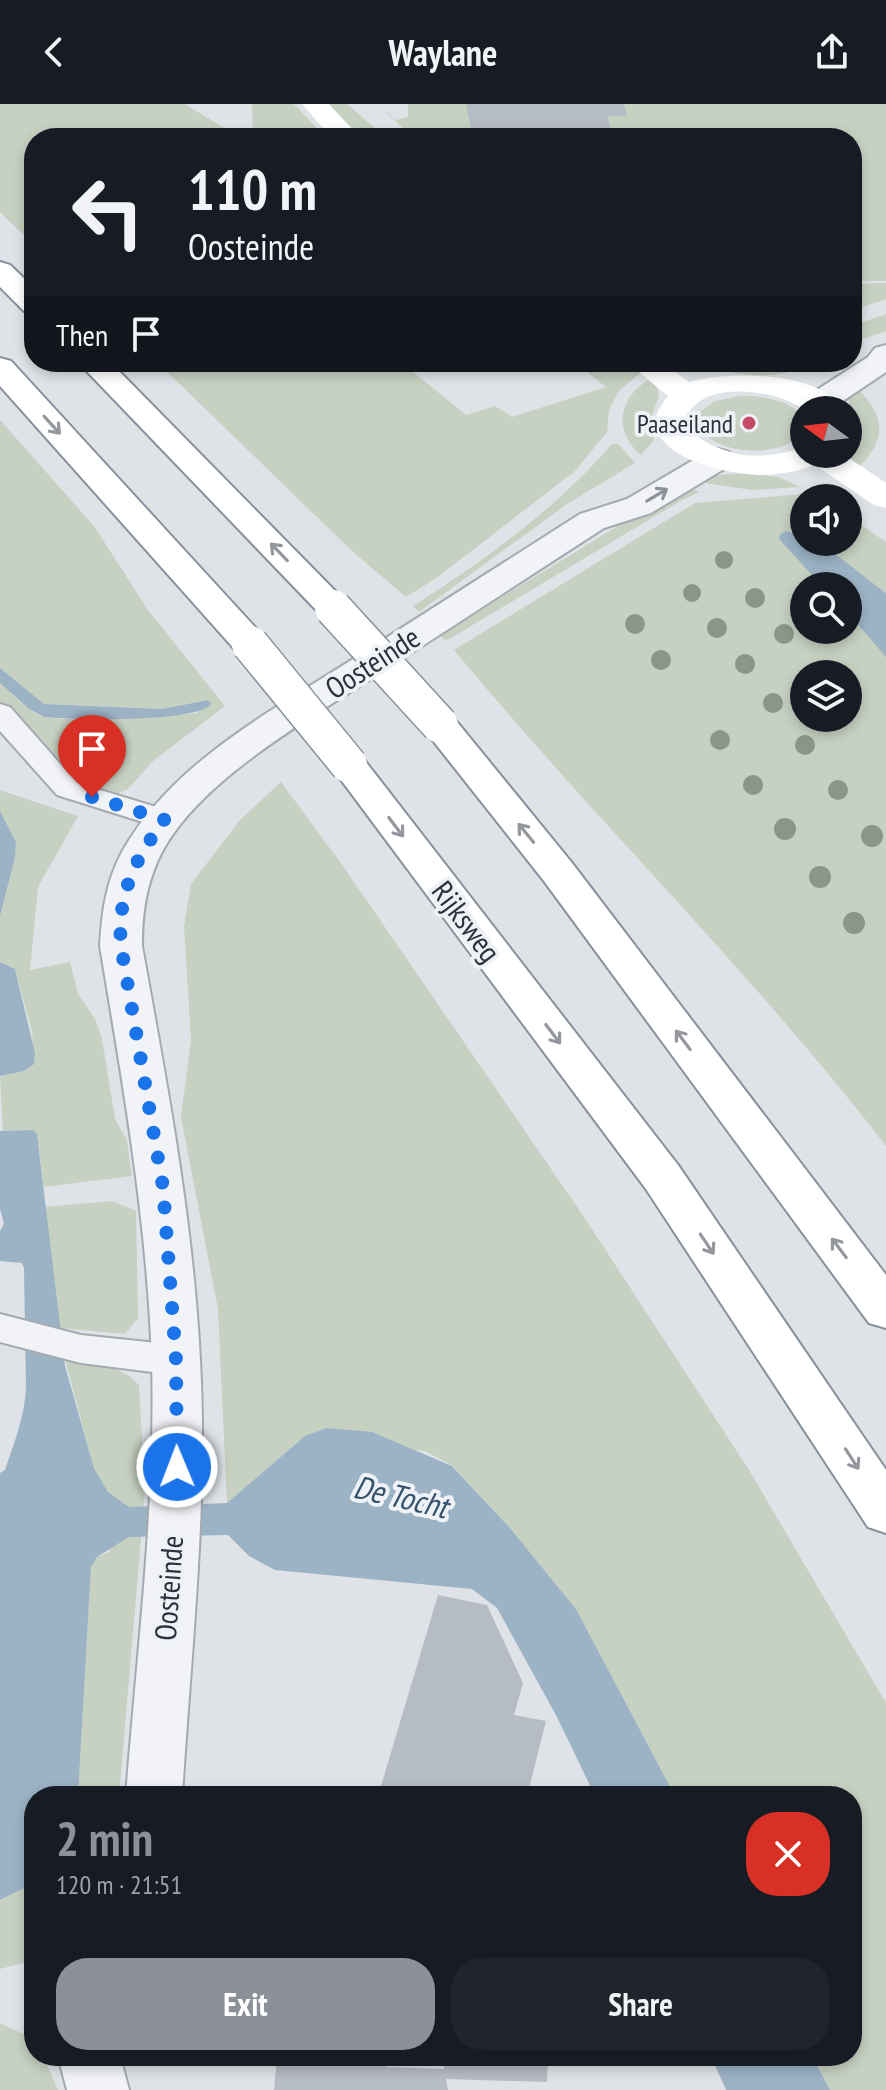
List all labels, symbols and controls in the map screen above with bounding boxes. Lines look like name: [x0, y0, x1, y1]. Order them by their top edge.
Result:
text: Waylane: [389, 29, 497, 76]
icon: back: [32, 30, 76, 74]
icon: share: [810, 30, 854, 74]
text: 110 m: [188, 153, 317, 225]
icon: left: [56, 160, 160, 264]
text: Oosteinde: [188, 223, 314, 270]
icon: arrive: [124, 312, 168, 356]
text: Then: [56, 315, 108, 354]
north arrow: [790, 396, 862, 468]
map controls: [790, 396, 862, 732]
place label: Paaseiland: [637, 407, 733, 440]
one-way arrow: [43, 414, 61, 434]
marker: Paaseiland: [740, 414, 758, 432]
button: sound: [790, 484, 862, 556]
one-way arrow: [645, 487, 668, 503]
one-way arrow: [269, 542, 288, 562]
button: search: [790, 572, 862, 644]
street label: Oosteinde: [317, 617, 427, 707]
button: layers: [790, 660, 862, 732]
pin: [58, 715, 126, 797]
icon: arrive: [70, 727, 114, 771]
one-way arrow: [388, 816, 405, 837]
one-way arrow: [517, 823, 535, 844]
street label: Rijksweg: [424, 873, 510, 969]
one-way arrow: [545, 1023, 562, 1044]
one-way arrow: [675, 1030, 692, 1051]
one-way arrow: [699, 1232, 715, 1254]
one-way arrow: [831, 1238, 848, 1259]
position arrow: [135, 1425, 219, 1509]
one-way arrow: [844, 1448, 860, 1470]
water label: De Tocht: [350, 1465, 455, 1528]
street label: Oosteinde: [145, 1534, 191, 1642]
text: 2 min: [56, 1807, 153, 1869]
button: close: [746, 1812, 830, 1896]
text: 120 m · 21:51: [56, 1868, 182, 1901]
button: Exit: [56, 1958, 435, 2050]
button: Share: [451, 1958, 830, 2050]

